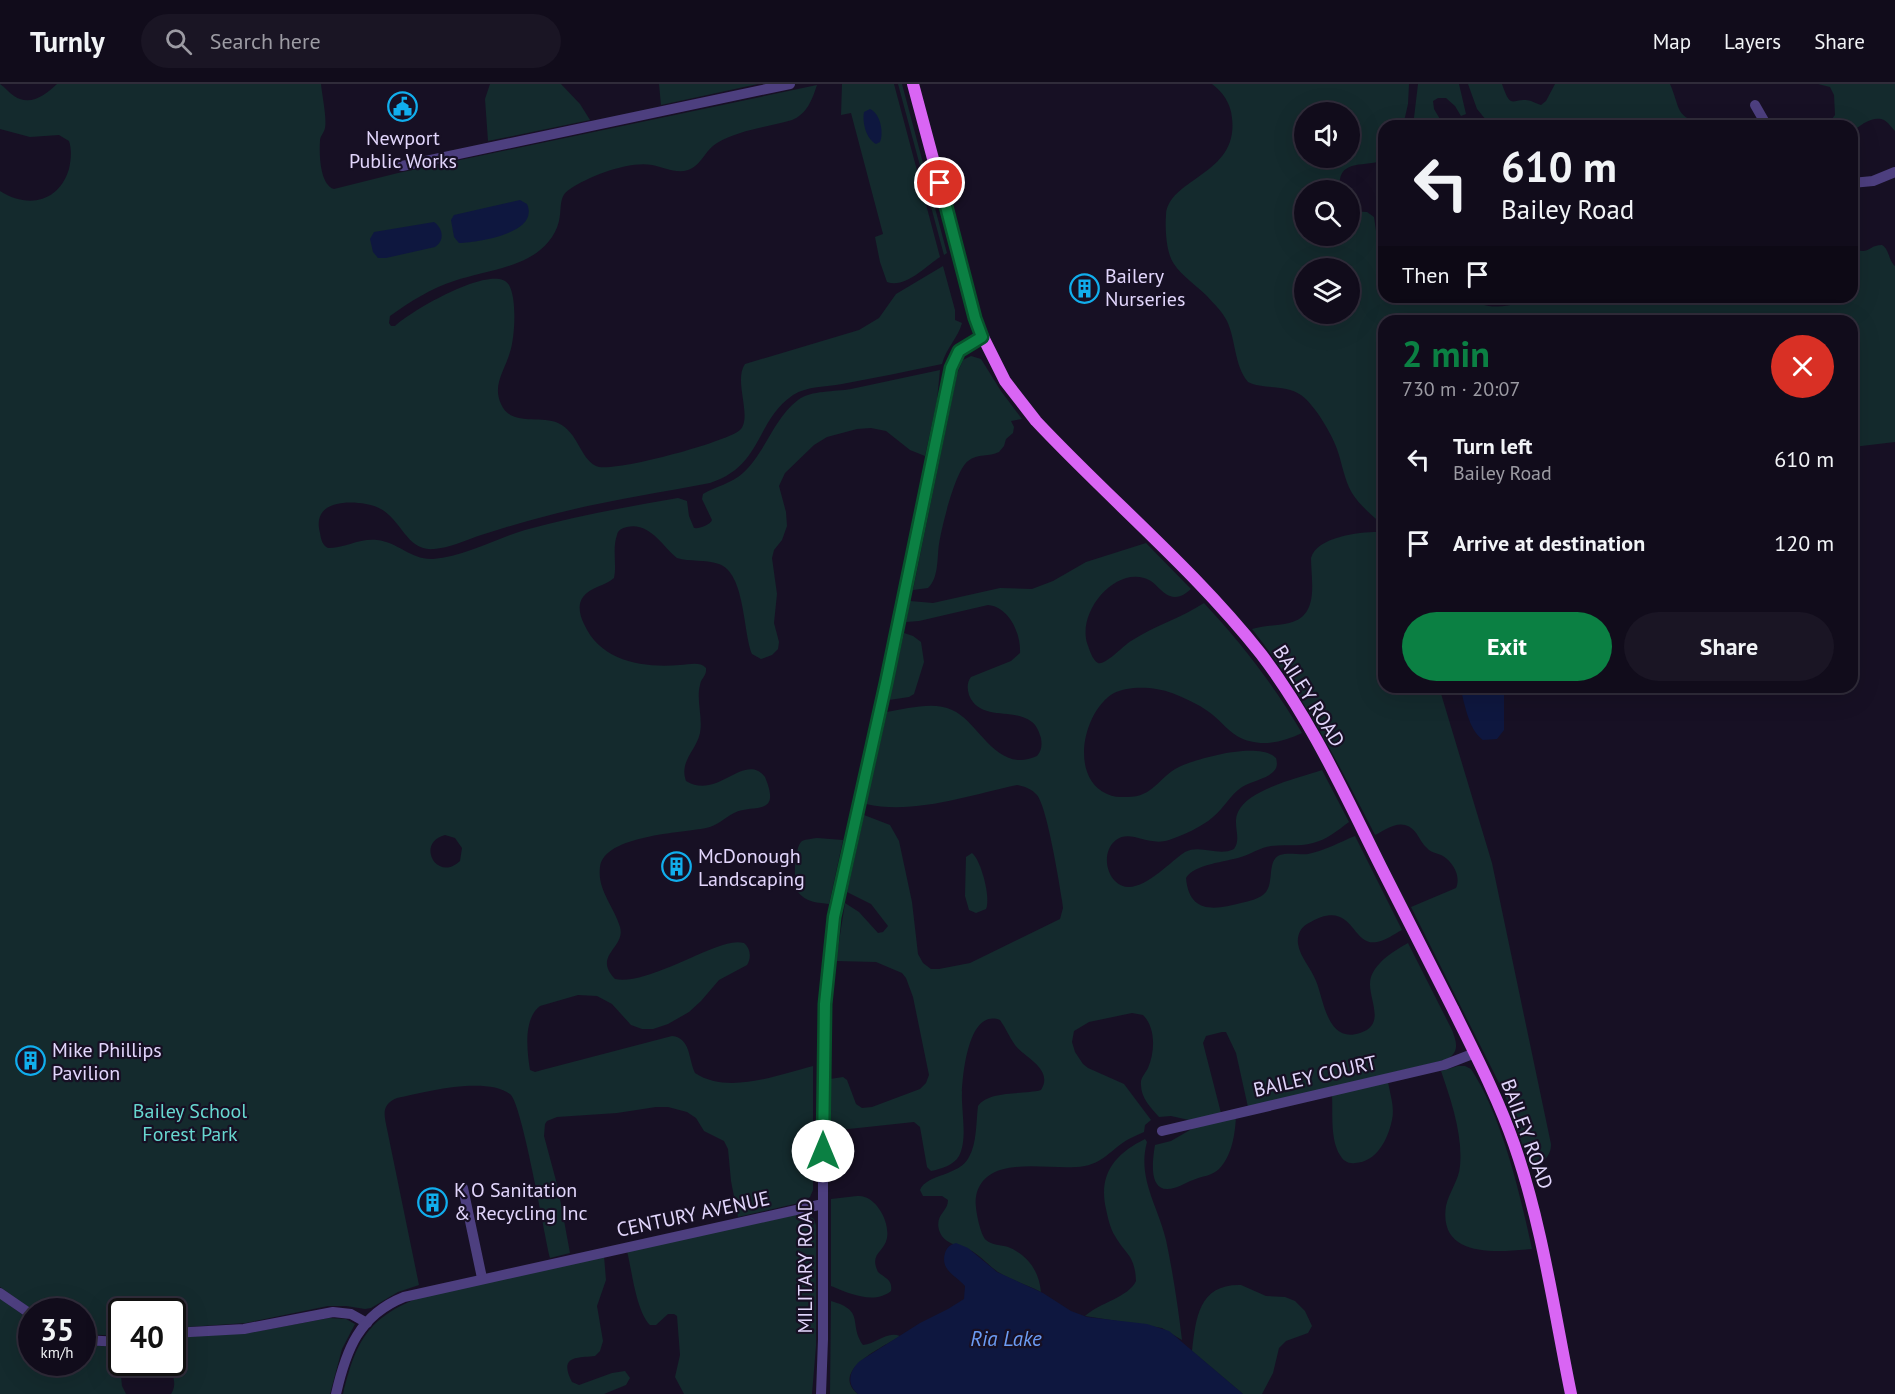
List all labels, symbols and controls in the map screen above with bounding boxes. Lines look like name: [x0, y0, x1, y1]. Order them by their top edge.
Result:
search box: [141, 14, 561, 68]
text: Turnly: [30, 23, 105, 60]
icon: search: [162, 25, 195, 58]
text: Search here: [210, 27, 321, 55]
text: Map: [1653, 28, 1691, 55]
text: Layers: [1724, 28, 1781, 55]
text: Share: [1814, 28, 1865, 55]
public building icon: Newport Public Works: [387, 91, 419, 123]
map controls: [1294, 102, 1360, 324]
button: sound: [1294, 102, 1360, 168]
place label: Newport Public Works: [349, 125, 457, 174]
text: 610 m: [1501, 139, 1617, 194]
icon: left: [1402, 144, 1480, 222]
pin: [914, 157, 965, 208]
icon: arrive: [923, 166, 956, 199]
button: search: [1294, 180, 1360, 246]
text: Bailey Road: [1501, 192, 1634, 226]
button: layers: [1294, 258, 1360, 324]
icon: arrive: [1461, 258, 1494, 291]
text: Then: [1402, 261, 1449, 289]
place label: Bailery Nurseries: [1105, 263, 1185, 312]
building icon: Bailery Nurseries: [1068, 272, 1100, 304]
text: 2 min: [1402, 330, 1490, 377]
button: close: [1771, 335, 1834, 398]
text: 730 m · 20:07: [1402, 376, 1520, 402]
text: Turn left: [1453, 432, 1533, 460]
icon: left: [1402, 443, 1435, 476]
text: 610 m: [1774, 445, 1834, 473]
text: Bailey Road: [1453, 460, 1552, 486]
icon: arrive: [1402, 527, 1435, 560]
text: Arrive at destination: [1453, 529, 1645, 557]
text: 120 m: [1774, 529, 1834, 557]
button: Exit: [1402, 612, 1612, 681]
button: Share: [1624, 612, 1834, 681]
street label: BAILEY ROAD: [1267, 640, 1351, 752]
place label: McDonough Landscaping: [698, 843, 805, 892]
building icon: McDonough Landscaping: [661, 851, 693, 883]
place label: Mike Phillips Pavilion: [52, 1037, 162, 1086]
building icon: Mike Phillips Pavilion: [15, 1045, 47, 1077]
street label: BAILEY COURT: [1251, 1049, 1379, 1103]
street label: BAILEY ROAD: [1495, 1075, 1559, 1193]
park label: Bailey School Forest Park: [133, 1098, 247, 1147]
position arrow: [791, 1119, 855, 1183]
place label: K O Sanitation & Recycling Inc: [454, 1177, 587, 1226]
street label: CENTURY AVENUE: [614, 1185, 772, 1243]
building icon: K O Sanitation & Recycling Inc: [417, 1186, 449, 1218]
street label: MILITARY ROAD: [792, 1199, 818, 1333]
speed limit sign: 40: [108, 1298, 186, 1376]
text: 35: [40, 1310, 74, 1349]
water label: Ria Lake: [970, 1325, 1042, 1352]
text: km/h: [41, 1343, 73, 1362]

